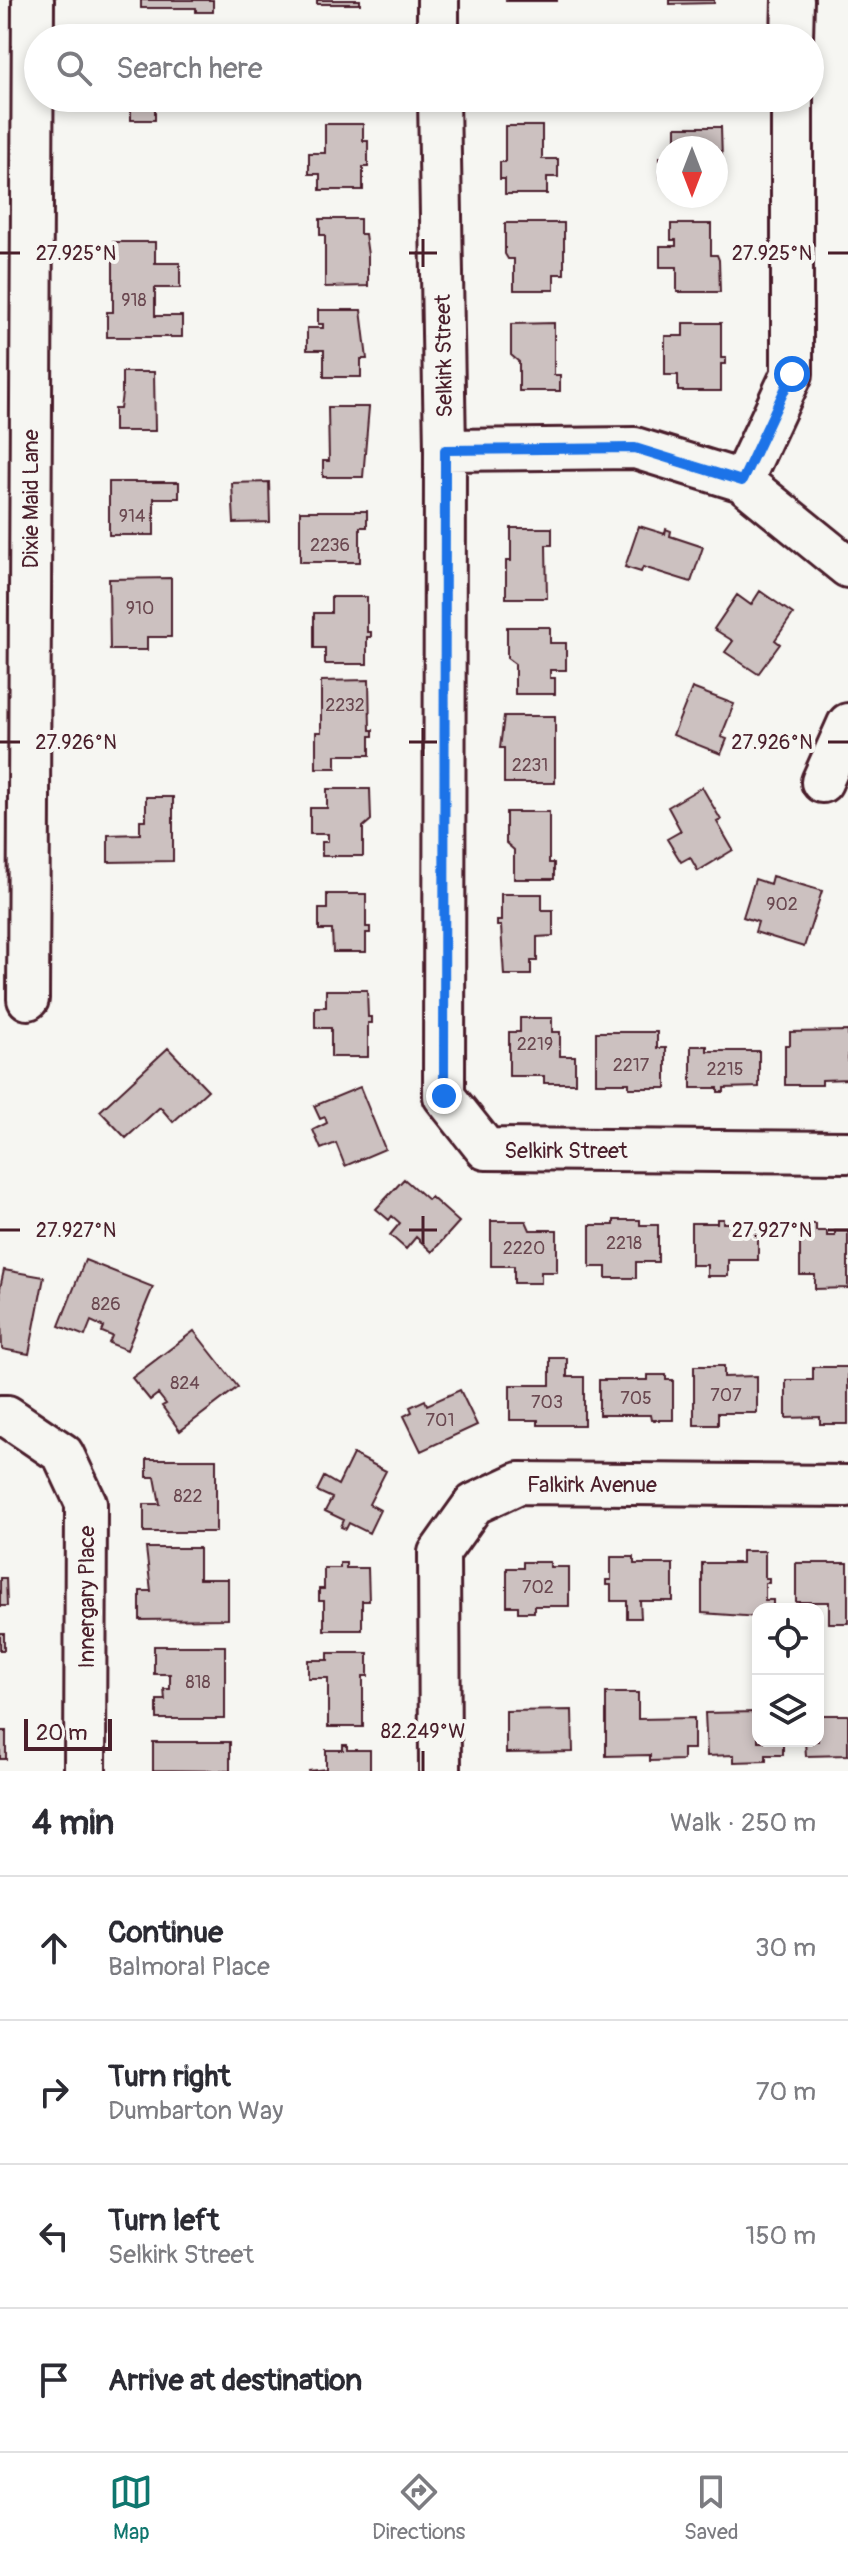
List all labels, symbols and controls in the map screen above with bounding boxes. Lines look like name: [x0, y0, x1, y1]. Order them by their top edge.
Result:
search box: [24, 24, 824, 112]
icon: search: [52, 46, 96, 90]
text: Search here: [116, 50, 263, 87]
north arrow: [656, 136, 728, 208]
text: 27.925°N: [36, 241, 116, 266]
text: 27.925°N: [732, 241, 812, 266]
house number: 918: [121, 289, 147, 312]
street label: Selkirk Street: [429, 294, 459, 418]
route start: [774, 356, 810, 392]
street label: Dixie Maid Lane: [17, 429, 45, 569]
house number: 914: [119, 505, 146, 528]
house number: 2236: [310, 534, 350, 557]
house number: 910: [126, 597, 154, 620]
house number: 2232: [325, 694, 365, 717]
text: 27.926°N: [35, 730, 117, 755]
text: 27.926°N: [731, 730, 813, 755]
house number: 2231: [512, 754, 548, 777]
house number: 902: [766, 893, 798, 916]
house number: 2219: [517, 1033, 553, 1056]
house number: 2217: [613, 1054, 650, 1077]
house number: 2215: [707, 1058, 743, 1081]
route end: [426, 1078, 462, 1114]
street label: Selkirk Street: [504, 1137, 628, 1165]
text: 27.927°N: [36, 1218, 116, 1243]
text: 27.927°N: [732, 1218, 812, 1243]
house number: 2218: [606, 1232, 642, 1255]
house number: 2220: [503, 1237, 545, 1260]
house number: 826: [91, 1293, 121, 1316]
house number: 824: [170, 1372, 200, 1395]
house number: 707: [710, 1384, 742, 1407]
house number: 705: [620, 1387, 652, 1410]
house number: 703: [531, 1391, 563, 1414]
house number: 701: [426, 1409, 454, 1432]
street label: Falkirk Avenue: [527, 1471, 657, 1499]
house number: 822: [173, 1485, 203, 1508]
street label: Innergary Place: [73, 1525, 101, 1668]
house number: 702: [522, 1576, 554, 1599]
map controls: [752, 1603, 824, 1747]
button: locate: [752, 1603, 824, 1675]
house number: 818: [185, 1671, 211, 1694]
button: layers: [752, 1675, 824, 1747]
scale bar: [24, 1715, 112, 1751]
text: 20 m: [36, 1719, 88, 1747]
text: 82.249°W: [381, 1719, 465, 1744]
text: 4 min: [32, 1802, 114, 1845]
text: Walk · 250 m: [670, 1807, 816, 1839]
text: Continue: [108, 1914, 223, 1951]
icon: ahead: [32, 1926, 76, 1970]
text: 30 m: [755, 1932, 816, 1964]
text: Balmoral Place: [108, 1951, 270, 1983]
text: Turn right: [108, 2058, 231, 2095]
icon: right: [32, 2070, 76, 2114]
text: 70 m: [756, 2076, 816, 2108]
text: Dumbarton Way: [108, 2095, 283, 2127]
text: Turn left: [108, 2202, 219, 2239]
icon: left: [32, 2214, 76, 2258]
text: 150 m: [745, 2220, 816, 2252]
text: Selkirk Street: [108, 2239, 254, 2271]
icon: arrive: [32, 2358, 76, 2402]
text: Arrive at destination: [108, 2362, 362, 2399]
tab: Map: [109, 2470, 153, 2546]
tab: Directions: [372, 2470, 465, 2546]
tab: Saved: [684, 2470, 739, 2546]

